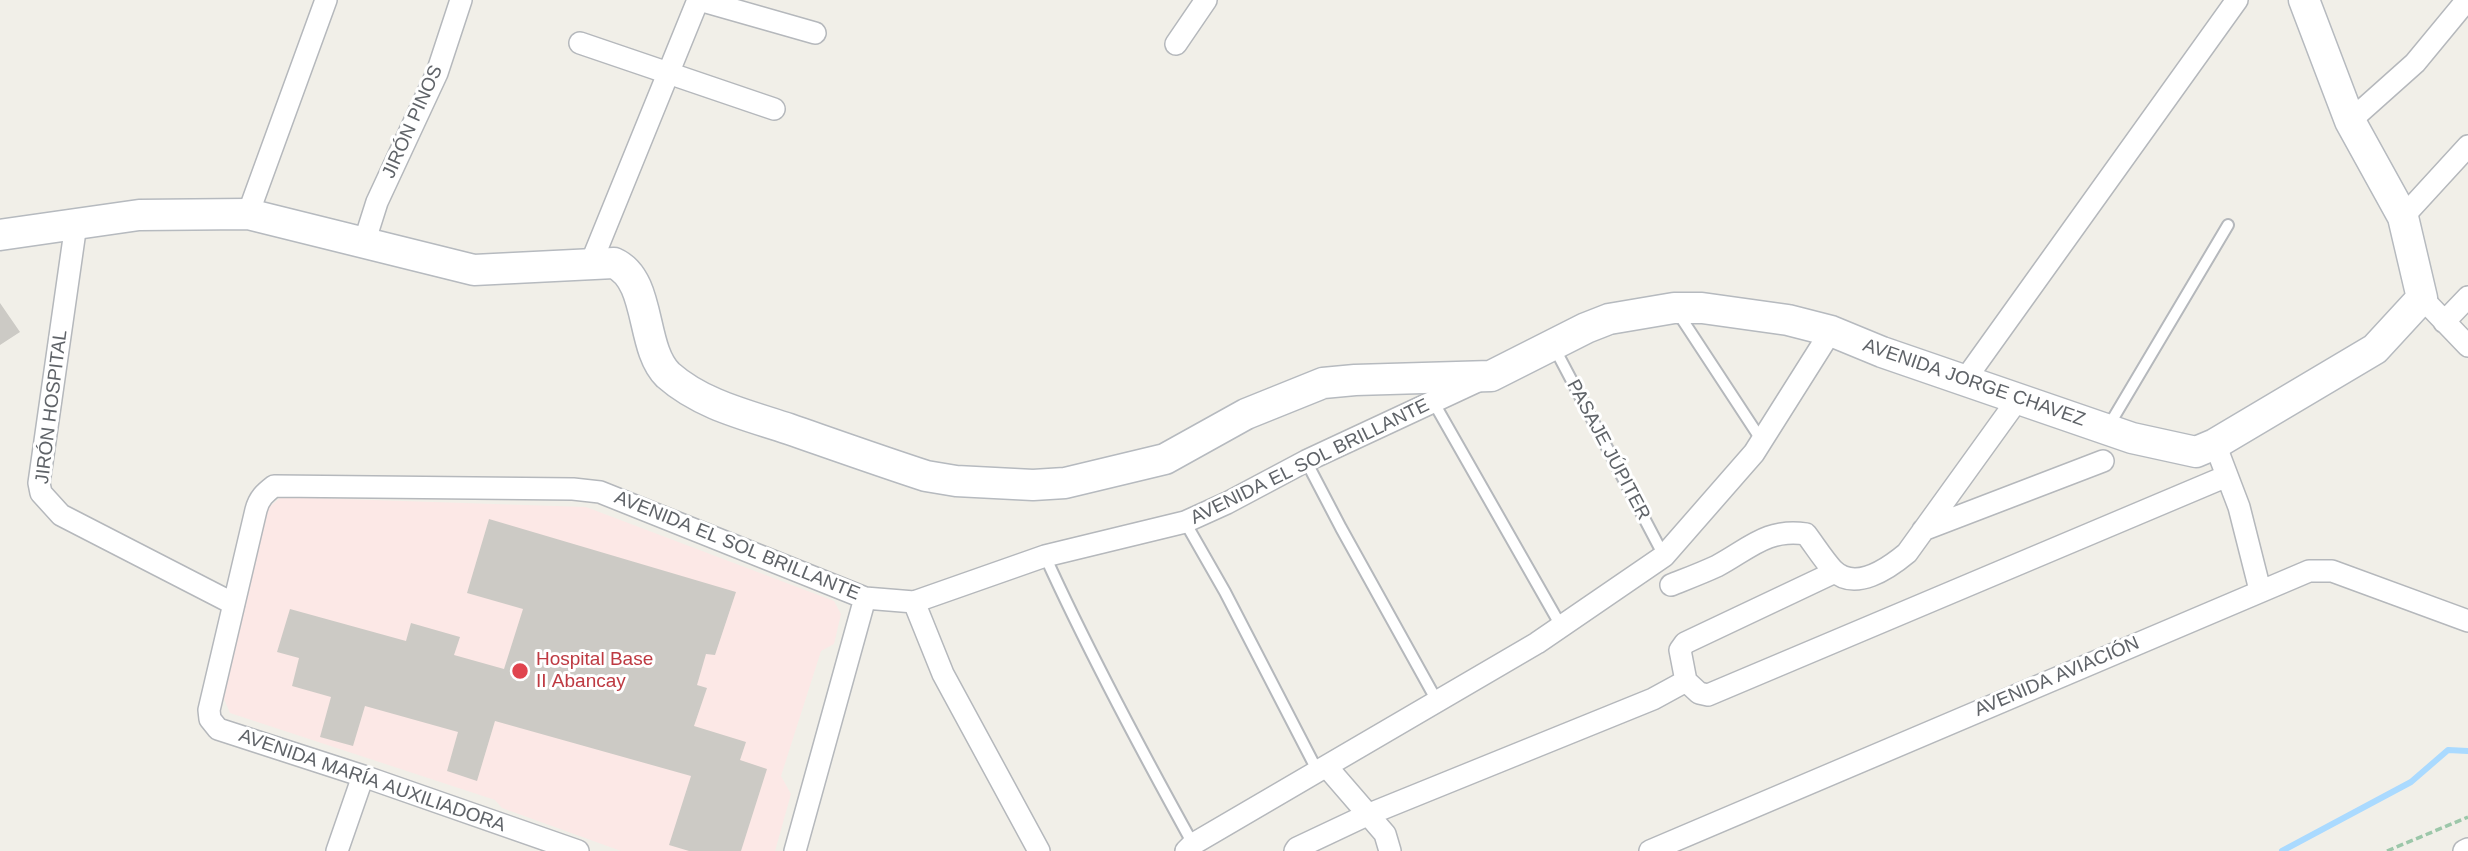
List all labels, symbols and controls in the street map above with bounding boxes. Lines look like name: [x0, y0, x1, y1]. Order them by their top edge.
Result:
street label: JIRÓN PINOS: [378, 62, 448, 182]
street label: JIRÓN HOSPITAL: [31, 329, 73, 485]
street label: AVENIDA JORGE CHAVEZ: [1860, 334, 2088, 432]
street label: PASAJE JÚPITER: [1561, 376, 1655, 524]
street label: AVENIDA EL SOL BRILLANTE: [1187, 394, 1433, 530]
street label: AVENIDA EL SOL BRILLANTE: [611, 486, 863, 606]
street label: AVENIDA AVIACIÓN: [1971, 632, 2143, 722]
place label: Hospital Base II Abancay: [536, 649, 653, 693]
marker: Hospital Base II Abancay: [510, 661, 530, 681]
street label: AVENIDA MARÍA AUXILIADORA: [236, 725, 508, 837]

